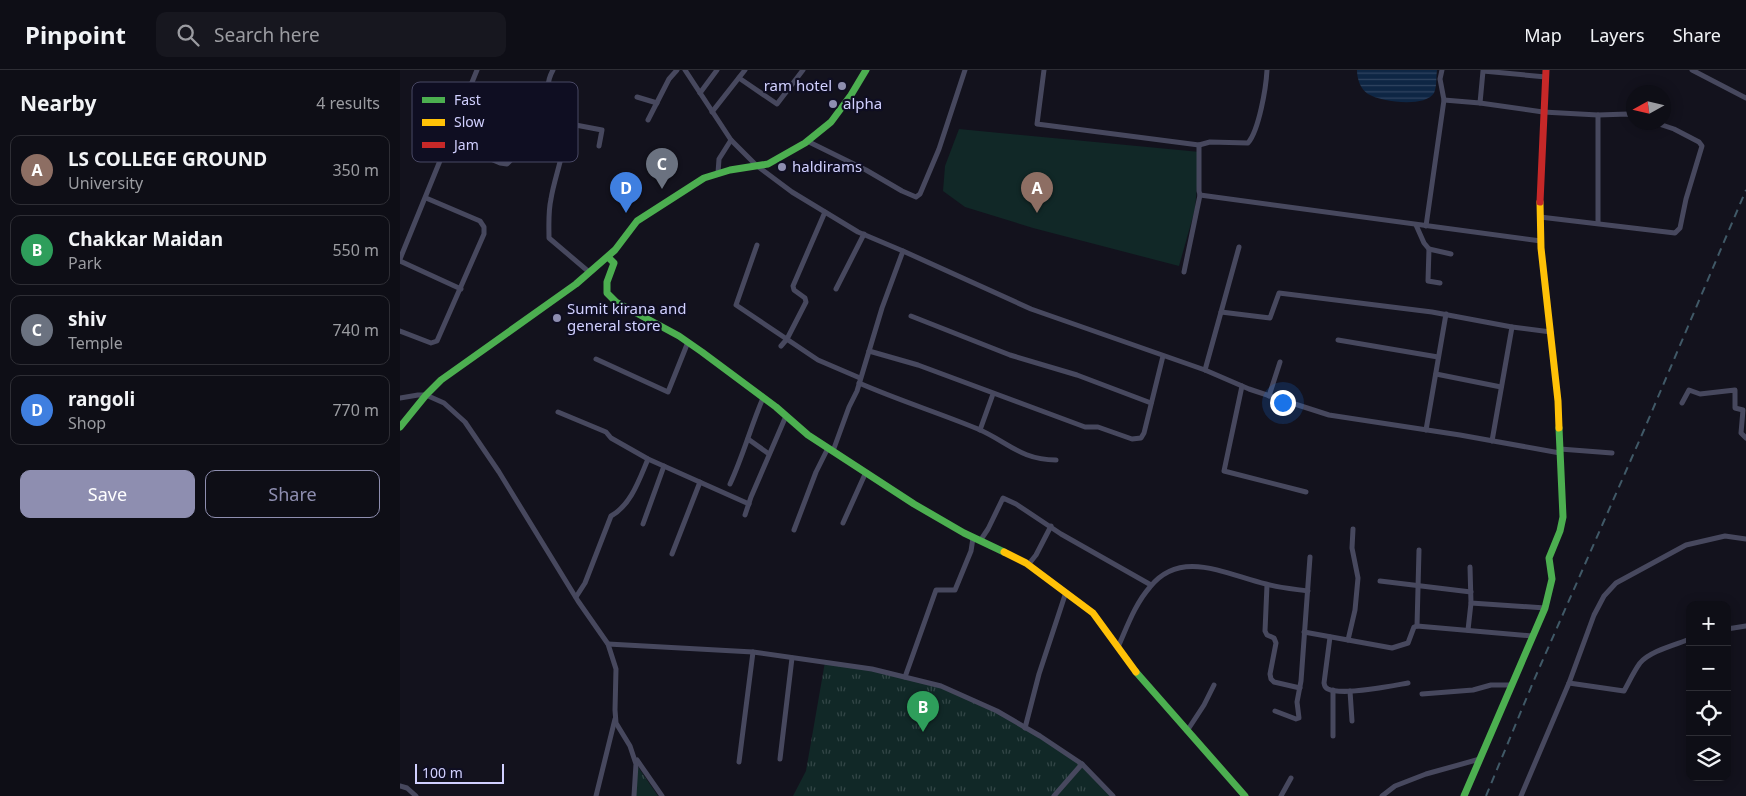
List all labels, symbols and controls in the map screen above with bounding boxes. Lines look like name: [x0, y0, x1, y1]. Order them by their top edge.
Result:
search box: [156, 12, 506, 57]
text: Pinpoint: [25, 18, 126, 51]
icon: search: [174, 21, 202, 49]
text: Search here: [214, 22, 320, 48]
text: Map: [1524, 23, 1562, 47]
text: Layers: [1590, 23, 1645, 47]
text: Share: [1673, 23, 1721, 47]
place label: ram hotel: [764, 75, 832, 95]
marker: ram hotel: [836, 80, 848, 92]
legend: [412, 82, 578, 162]
north arrow: [1626, 85, 1671, 130]
text: Nearby: [20, 89, 96, 117]
text: Fast: [454, 90, 481, 109]
text: 4 results: [316, 92, 380, 114]
place label: alpha: [843, 93, 882, 113]
marker: alpha: [827, 98, 839, 110]
text: Slow: [454, 112, 485, 131]
text: Jam: [452, 135, 479, 154]
text: LS COLLEGE GROUND: [68, 146, 267, 172]
pin: C: [646, 148, 678, 189]
place label: haldirams: [792, 156, 862, 176]
text: A: [31, 159, 43, 181]
text: 350 m: [332, 159, 379, 181]
marker: haldirams: [776, 161, 788, 173]
text: University: [68, 172, 143, 194]
pin: D: [610, 172, 642, 213]
pin: A: [1021, 172, 1053, 213]
text: Chakkar Maidan: [68, 226, 223, 252]
text: B: [32, 239, 42, 261]
text: 550 m: [332, 239, 379, 261]
text: Park: [68, 252, 102, 274]
place label: Sumit kirana and general store: [567, 298, 686, 335]
text: shiv: [68, 306, 106, 332]
marker: Sumit kirana and general store: [551, 312, 563, 324]
text: C: [32, 319, 42, 341]
text: 740 m: [332, 319, 379, 341]
text: Temple: [68, 332, 123, 354]
text: rangoli: [68, 386, 135, 412]
your location: [1270, 390, 1296, 416]
text: D: [31, 399, 43, 421]
text: 770 m: [332, 399, 379, 421]
text: Shop: [68, 412, 106, 434]
button: Save: [20, 470, 195, 518]
button: Share: [205, 470, 380, 518]
map controls: [1686, 601, 1731, 781]
button: +: [1686, 601, 1731, 646]
button: −: [1686, 646, 1731, 691]
pin: B: [907, 691, 939, 732]
button: locate: [1686, 691, 1731, 736]
button: layers: [1686, 736, 1731, 781]
scale bar: [415, 761, 504, 784]
text: 100 m: [422, 763, 463, 782]

